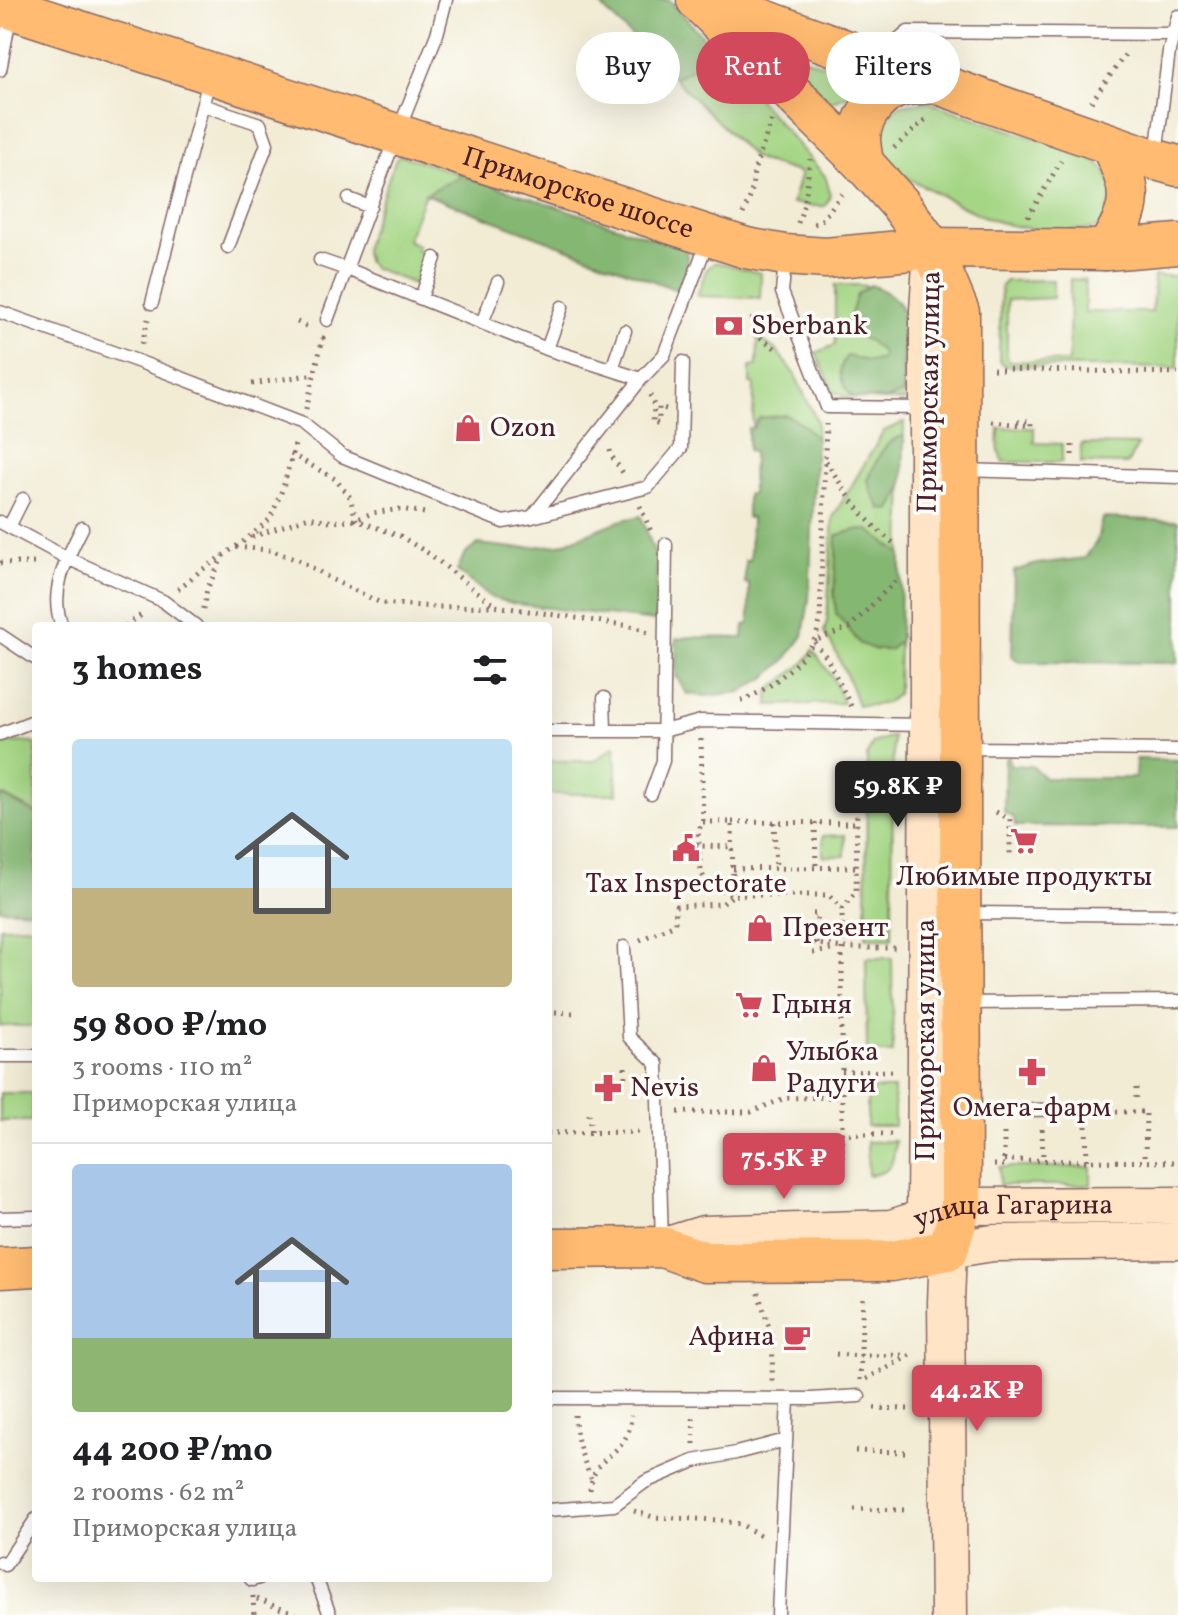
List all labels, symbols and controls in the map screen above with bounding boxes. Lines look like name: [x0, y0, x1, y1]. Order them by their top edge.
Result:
chip: Buy: [576, 32, 680, 104]
chip: Rent: [696, 32, 810, 104]
chip: Filters: [826, 32, 960, 104]
street label: Приморское шоссе: [457, 137, 699, 249]
street label: Приморская улица: [908, 270, 952, 514]
place label: Sberbank: [751, 307, 868, 346]
bank icon: Sberbank: [714, 311, 744, 341]
place label: Ozon: [490, 409, 556, 448]
shop icon: Ozon: [453, 413, 483, 443]
text: 3 homes: [72, 647, 202, 694]
icon: filters: [468, 648, 512, 692]
pin: 59.8K ₽: [824, 761, 972, 829]
text: 59.8K ₽: [853, 769, 943, 805]
icon: home: [220, 791, 364, 935]
supermarket icon: Любимые продукты: [1009, 826, 1039, 856]
public building icon: Tax Inspectorate: [671, 833, 701, 863]
place label: Любимые продукты: [896, 858, 1152, 897]
place label: Tax Inspectorate: [585, 865, 787, 904]
place label: Презент: [782, 909, 888, 948]
shop icon: Презент: [745, 913, 775, 943]
street label: Приморская улица: [907, 919, 946, 1161]
place label: Гдыня: [771, 986, 852, 1025]
supermarket icon: Гдыня: [734, 990, 764, 1020]
text: 59 800 ₽/mo: [72, 1003, 267, 1050]
place label: Улыбка Радуги: [786, 1033, 879, 1104]
text: 3 rooms · 110 m²: [72, 1050, 252, 1086]
shop icon: Улыбка Радуги: [749, 1053, 779, 1083]
pharmacy icon: Омега-фарм: [1017, 1057, 1047, 1087]
place label: Nevis: [630, 1069, 699, 1108]
pharmacy icon: Nevis: [593, 1073, 623, 1103]
text: Приморская улица: [72, 1086, 297, 1122]
place label: Омега-фарм: [953, 1089, 1111, 1128]
pin: 75.5K ₽: [710, 1133, 858, 1201]
text: 75.5K ₽: [741, 1141, 827, 1177]
street label: улица Гагарина: [908, 1186, 1113, 1239]
icon: home: [220, 1216, 364, 1360]
place label: Афина: [688, 1318, 775, 1357]
cafe icon: Афина: [782, 1322, 812, 1352]
pin: 44.2K ₽: [903, 1365, 1051, 1433]
text: 44.2K ₽: [930, 1373, 1024, 1409]
text: 44 200 ₽/mo: [72, 1428, 273, 1475]
text: 2 rooms · 62 m²: [72, 1475, 244, 1511]
text: Приморская улица: [72, 1511, 297, 1547]

